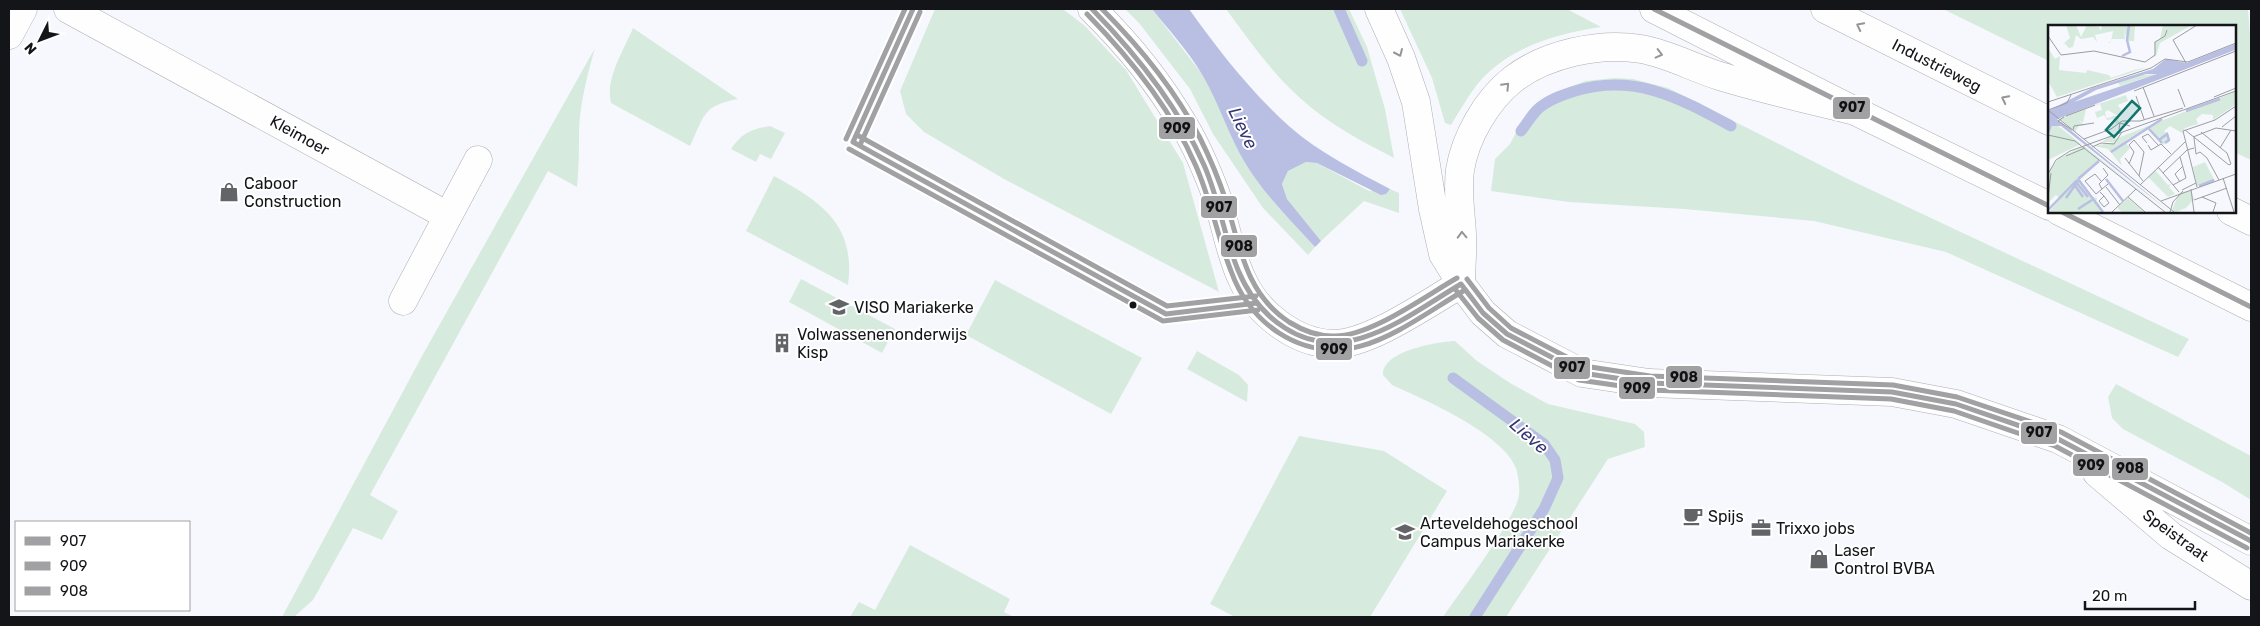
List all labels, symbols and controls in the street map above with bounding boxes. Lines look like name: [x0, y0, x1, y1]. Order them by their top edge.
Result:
north arrow: [15, 15, 65, 65]
one-way arrow: [1856, 22, 1865, 32]
inset map: [2048, 25, 2235, 212]
street label: Industrieweg: [1889, 35, 1984, 96]
text: N: [21, 39, 40, 58]
one-way arrow: [1392, 48, 1403, 57]
one-way arrow: [1655, 48, 1664, 59]
one-way arrow: [1501, 83, 1510, 92]
one-way arrow: [2001, 95, 2010, 105]
line badge: 907: [1832, 96, 1871, 120]
text: 907: [1839, 99, 1865, 116]
water label: Lieve: [1224, 104, 1262, 152]
street label: Kleimoer: [267, 111, 333, 159]
line badge: 909: [1158, 116, 1196, 140]
text: 909: [1163, 120, 1191, 137]
place label: Caboor Construction: [244, 174, 342, 211]
shop icon: Caboor Construction: [218, 181, 240, 203]
line badge: 907: [1200, 195, 1238, 219]
text: 907: [1206, 199, 1232, 216]
one-way arrow: [1456, 231, 1467, 239]
line badge: 908: [1220, 234, 1258, 258]
text: 908: [1225, 238, 1253, 255]
school or university icon: VISO Mariakerke: [828, 296, 850, 318]
place label: VISO Mariakerke: [854, 298, 974, 317]
unlabelled marker: [1128, 300, 1138, 310]
place label: Volwassenenonderwijs Kisp: [797, 325, 967, 362]
building icon: Volwassenenonderwijs Kisp: [771, 332, 793, 354]
line badge: 909: [1315, 337, 1353, 361]
text: 909: [1320, 341, 1348, 358]
line badge: 907: [1553, 356, 1591, 380]
text: 907: [1559, 359, 1585, 376]
line badge: 908: [1665, 365, 1703, 389]
text: 908: [1670, 369, 1698, 386]
line badge: 909: [1618, 376, 1656, 400]
text: 909: [1623, 380, 1651, 397]
water label: Lieve: [1505, 413, 1553, 459]
line badge: 907: [2020, 421, 2058, 445]
text: 907: [2026, 424, 2052, 441]
line badge: 909: [2072, 453, 2110, 477]
text: 909: [2077, 457, 2105, 474]
line badge: 908: [2111, 457, 2149, 481]
text: 908: [2116, 460, 2144, 477]
cafe icon: Spijs: [1682, 505, 1704, 527]
street label: Speistraat: [2139, 505, 2212, 566]
place label: Spijs: [1708, 507, 1744, 526]
place label: Arteveldehogeschool Campus Mariakerke: [1420, 514, 1578, 551]
office icon: Trixxo jobs: [1750, 517, 1772, 539]
place label: Trixxo jobs: [1776, 519, 1855, 538]
legend: [15, 521, 190, 611]
school or university icon: Arteveldehogeschool Campus Mariakerke: [1394, 521, 1416, 543]
text: 907: [60, 532, 86, 550]
place label: Laser Control BVBA: [1834, 541, 1935, 578]
shop icon: Laser Control BVBA: [1808, 548, 1830, 570]
text: 909: [60, 557, 87, 575]
scale bar: [2085, 578, 2195, 610]
text: 908: [60, 582, 88, 600]
text: 20 m: [2092, 587, 2127, 605]

